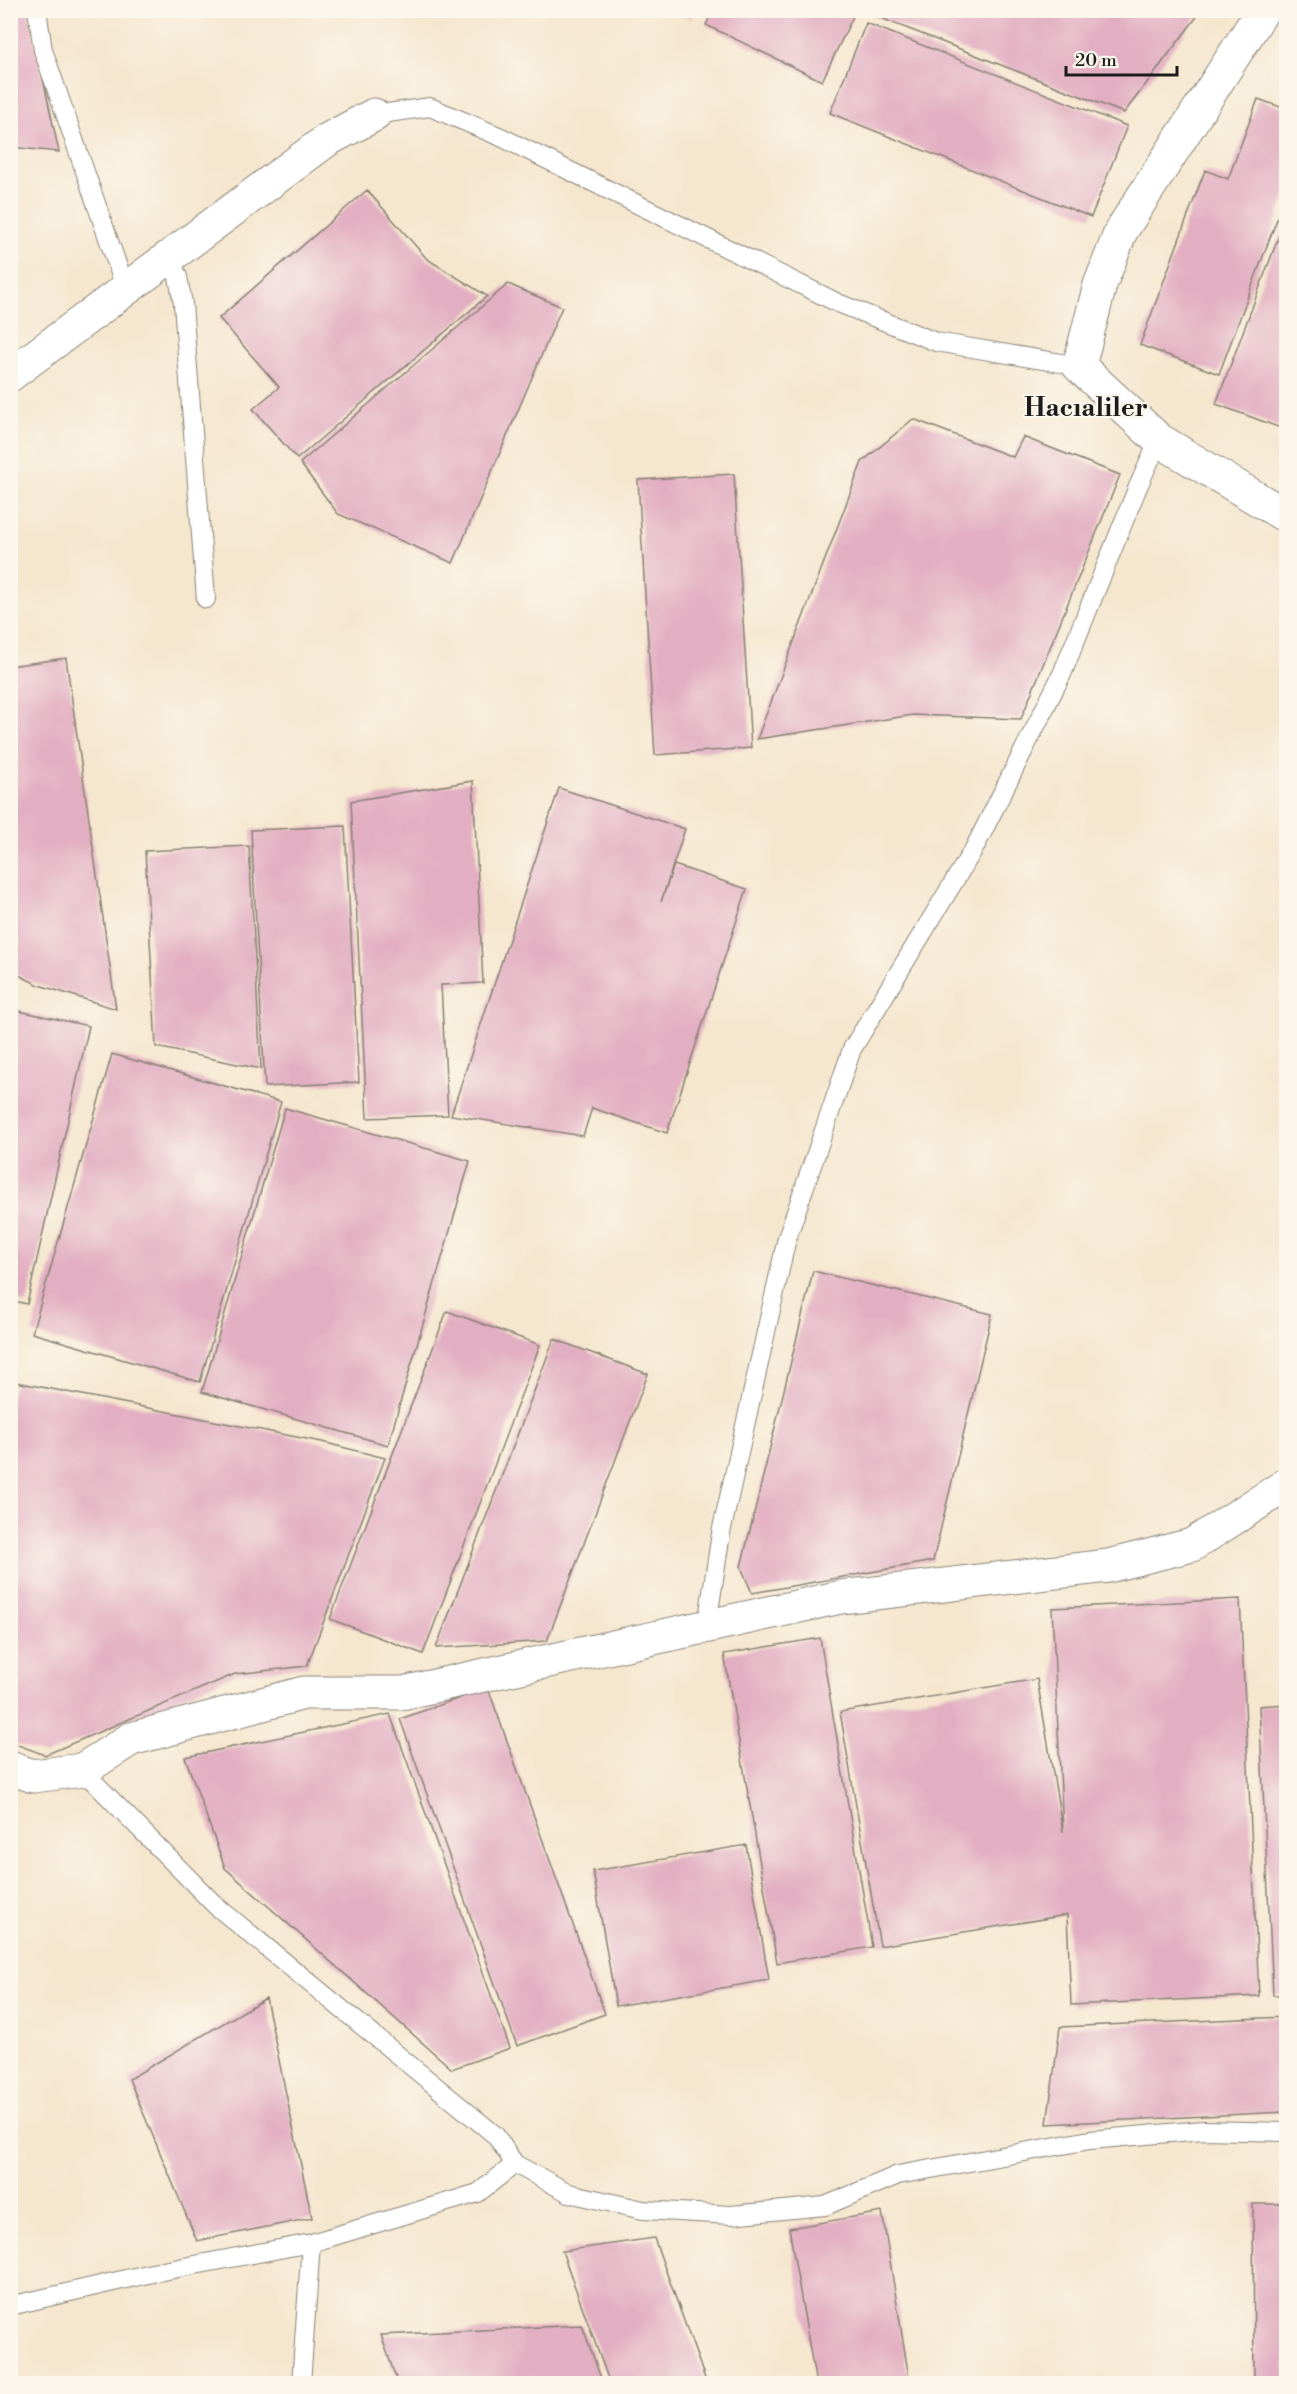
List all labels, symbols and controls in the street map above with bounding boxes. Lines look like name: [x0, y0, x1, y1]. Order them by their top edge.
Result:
scale bar: [1066, 39, 1177, 77]
text: 20 m: [1075, 49, 1117, 72]
district label: Hacıaliler: [1024, 392, 1148, 424]

